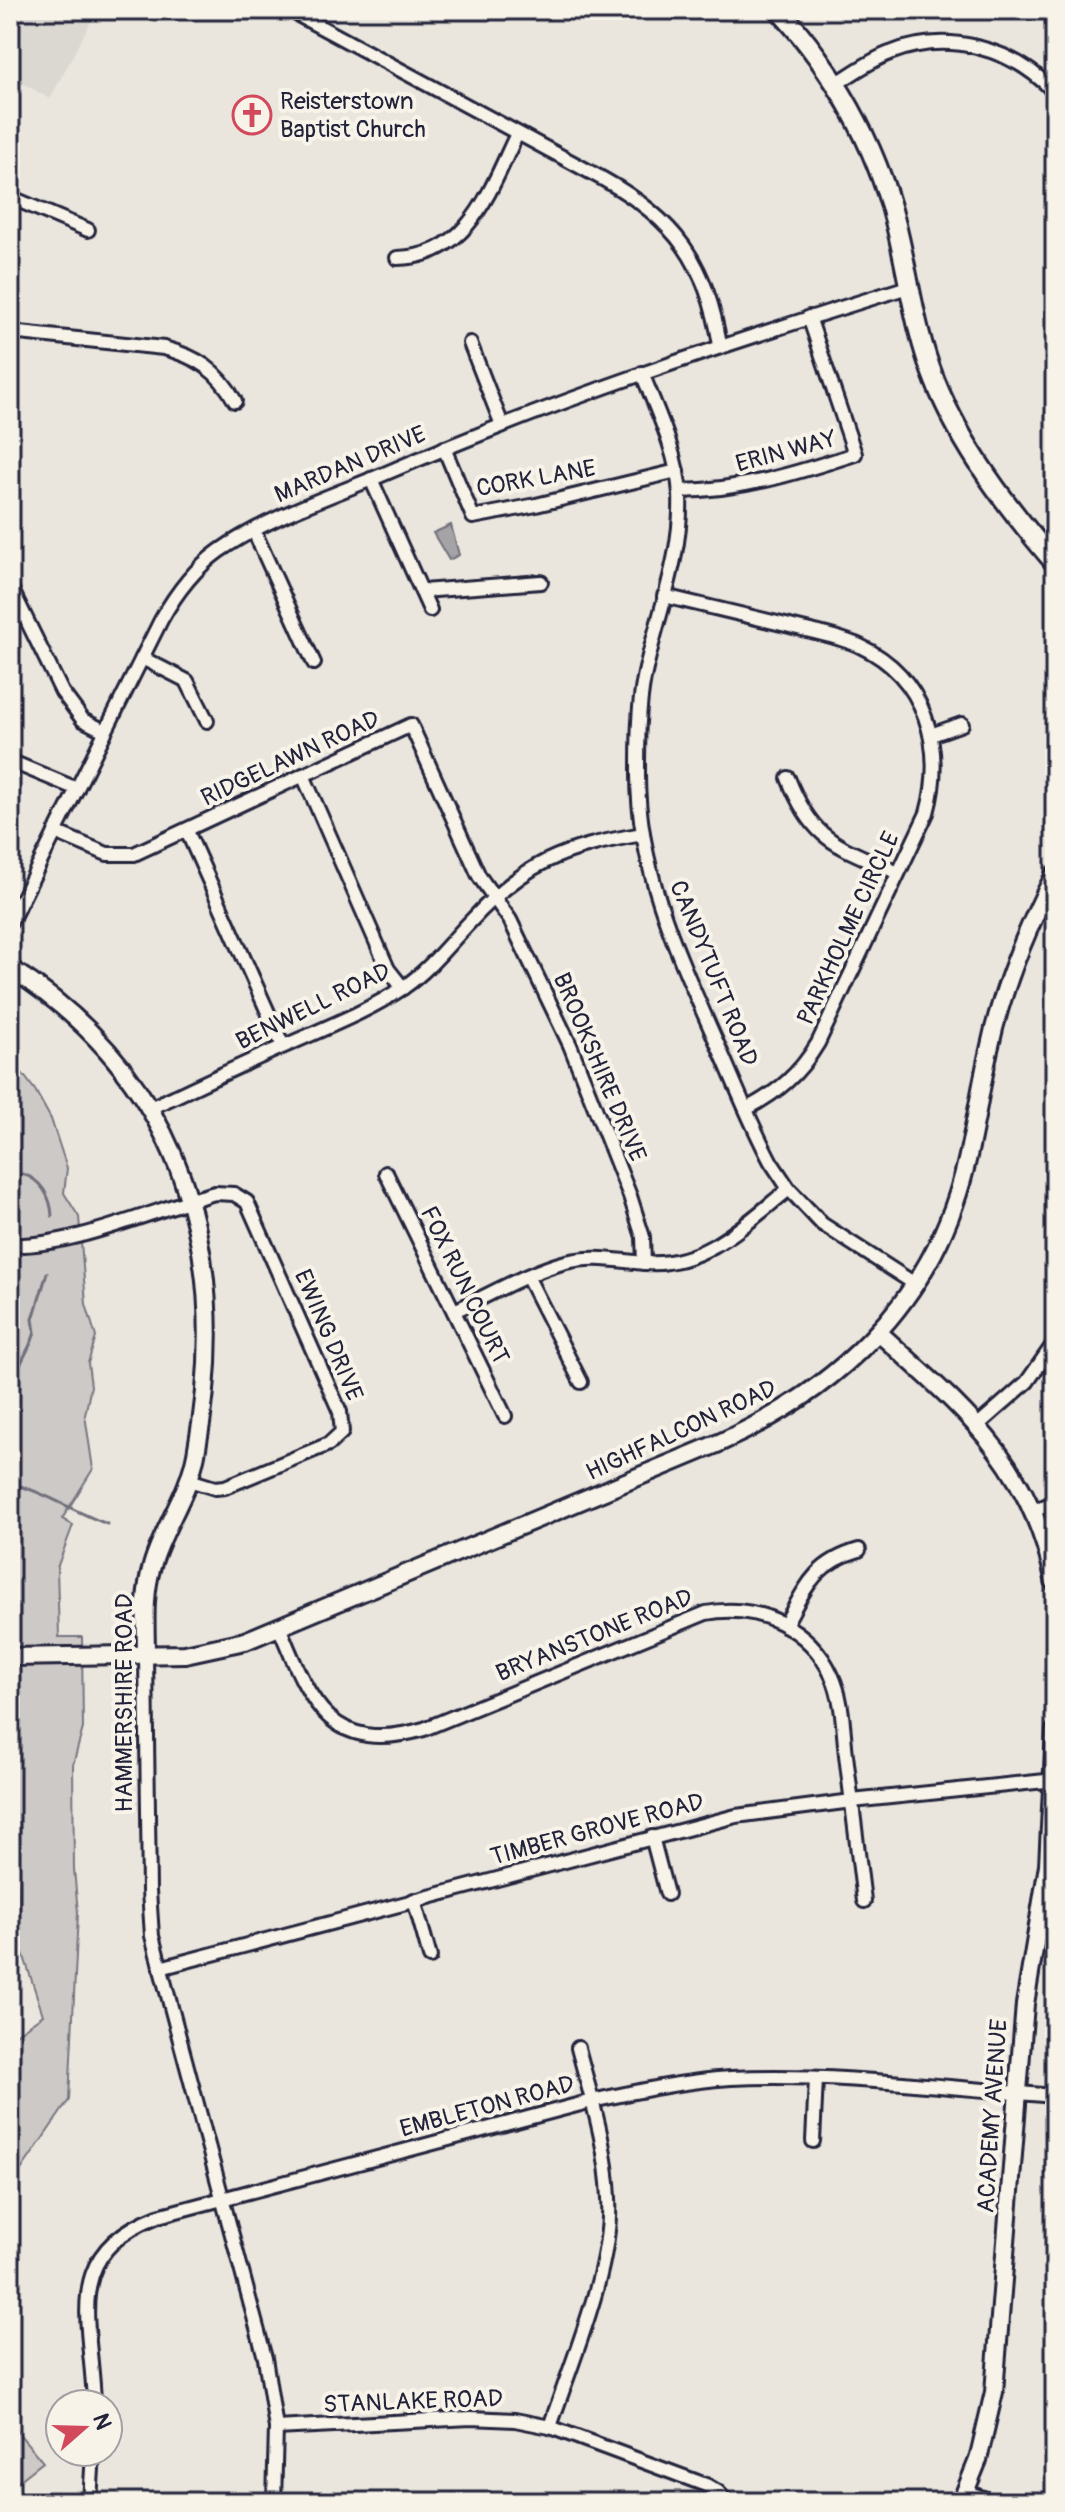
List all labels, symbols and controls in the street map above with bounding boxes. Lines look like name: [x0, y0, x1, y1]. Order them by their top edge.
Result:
place label: Reisterstown Baptist Church: [280, 87, 426, 144]
church icon: Reisterstown Baptist Church: [231, 94, 273, 136]
street label: MARDAN DRIVE: [270, 420, 430, 509]
street label: ERIN WAY: [733, 424, 840, 479]
street label: CORK LANE: [474, 454, 598, 503]
street label: RIDGELAWN ROAD: [196, 704, 384, 812]
street label: PARKHOLME CIRCLE: [791, 827, 906, 1029]
street label: CANDYTUFT ROAD: [663, 876, 764, 1070]
street label: BENWELL ROAD: [231, 957, 395, 1056]
street label: BROOKSHIRE DRIVE: [547, 968, 652, 1166]
street label: FOX RUN COURT: [414, 1202, 515, 1369]
street label: EWING DRIVE: [288, 1265, 369, 1405]
street label: HIGHFALCON ROAD: [582, 1374, 781, 1487]
street label: BRYANSTONE ROAD: [492, 1583, 697, 1688]
street label: HAMMERSHIRE ROAD: [110, 1594, 139, 1813]
street label: TIMBER GROVE ROAD: [487, 1787, 707, 1872]
street label: ACADEMY AVENUE: [971, 2018, 1014, 2214]
street label: EMBLETON ROAD: [397, 2069, 577, 2144]
street label: STANLAKE ROAD: [323, 2384, 503, 2419]
north arrow: [44, 2388, 124, 2468]
text: N: [86, 2410, 118, 2433]

